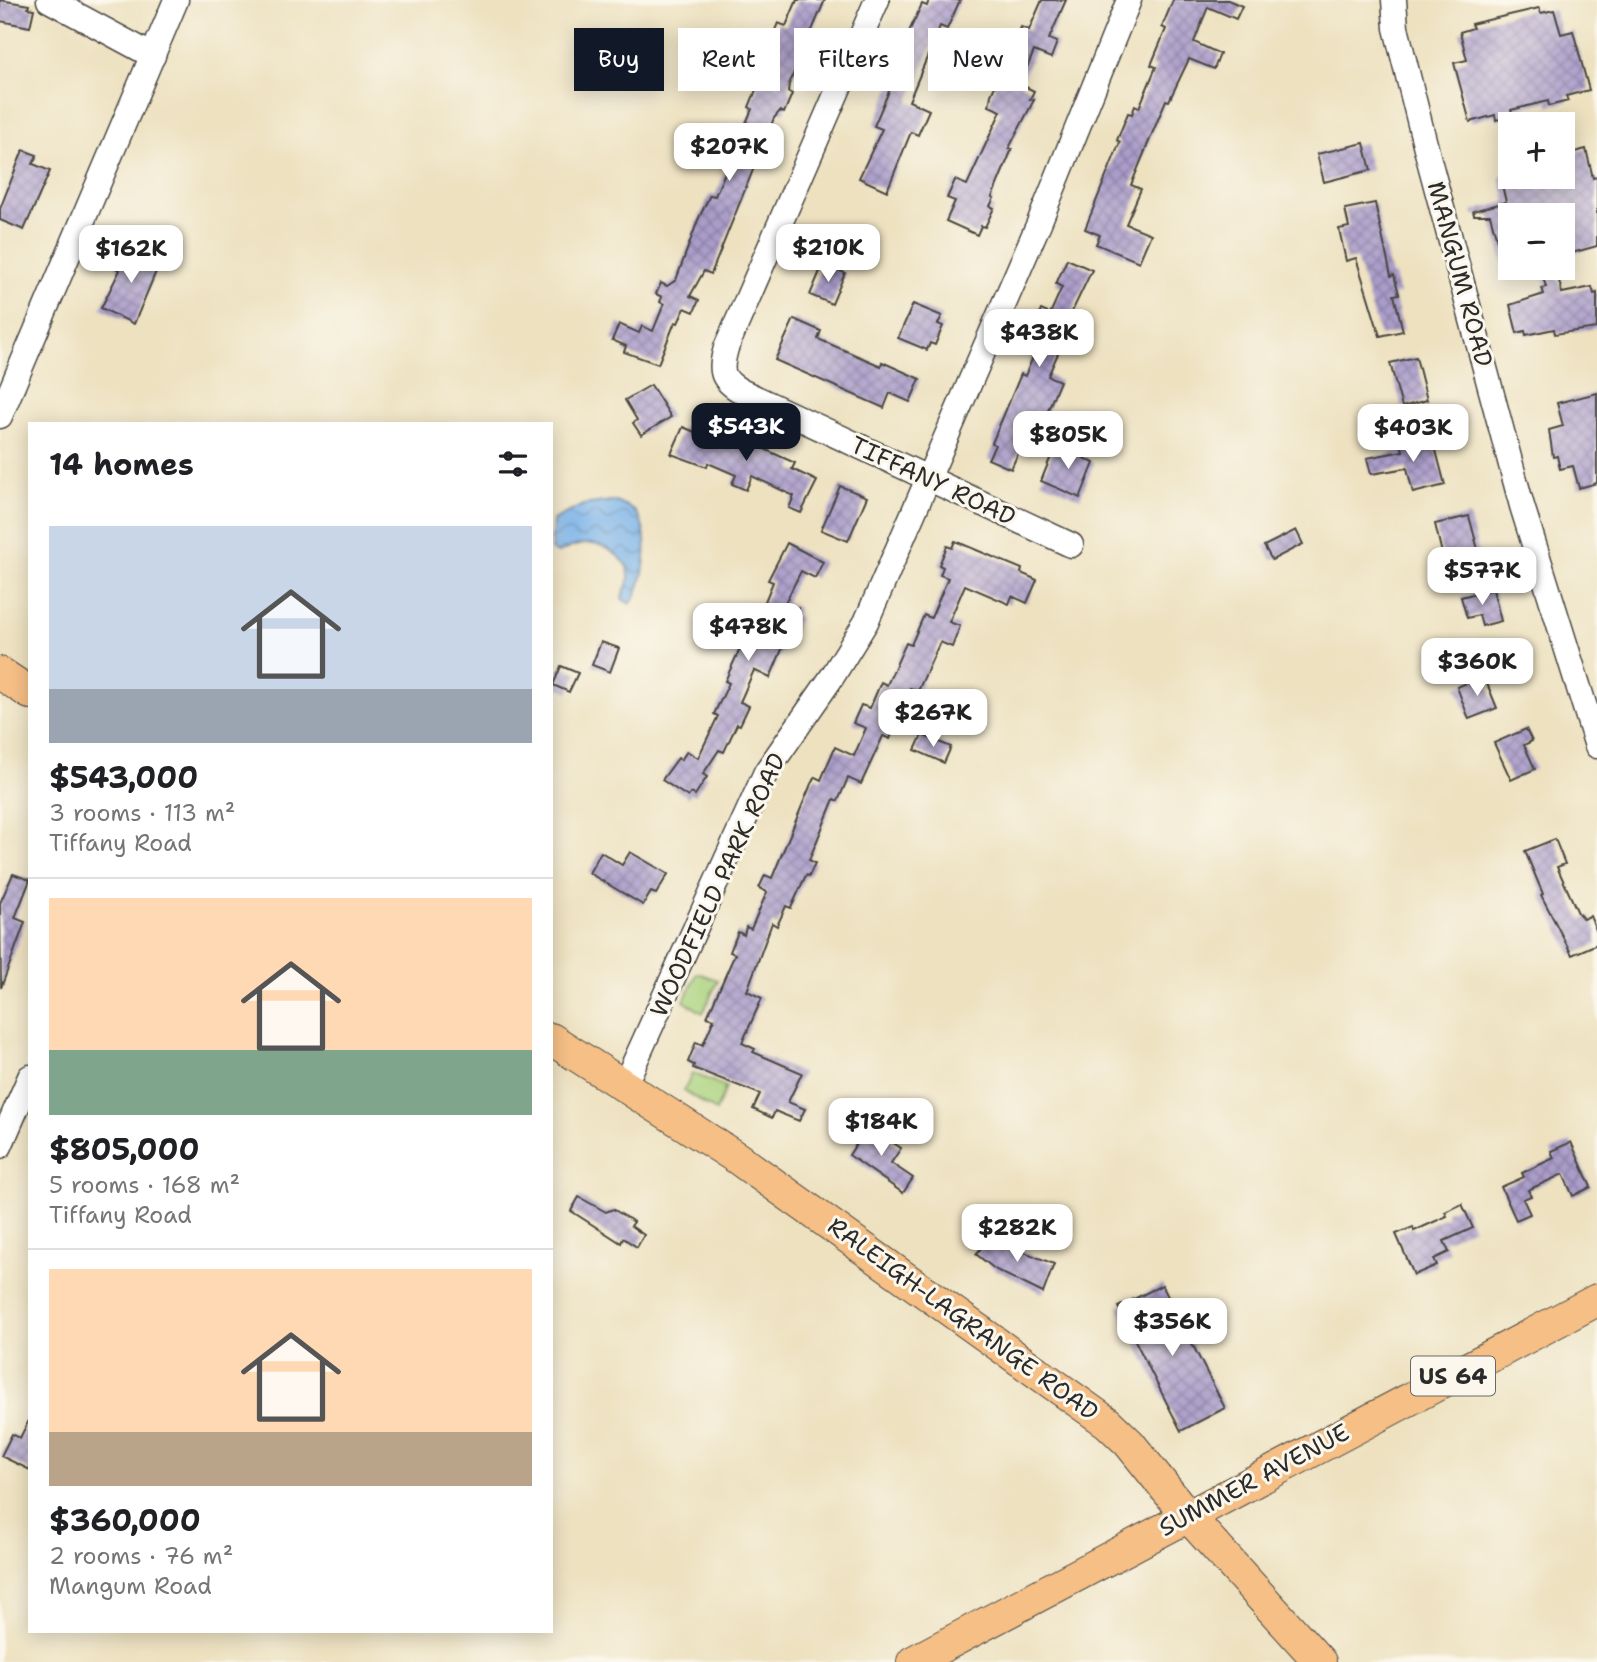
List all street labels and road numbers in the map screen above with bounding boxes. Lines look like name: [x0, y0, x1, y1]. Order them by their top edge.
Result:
street label: MANGUM ROAD: [1420, 178, 1500, 370]
street label: TIFFANY ROAD: [845, 429, 1021, 533]
street label: WOODFIELD PARK ROAD: [643, 748, 793, 1022]
street label: RALEIGH-LAGRANGE ROAD: [821, 1210, 1105, 1428]
road number: US 64: [1411, 1357, 1495, 1396]
street label: SUMMER AVENUE: [1153, 1416, 1355, 1544]

